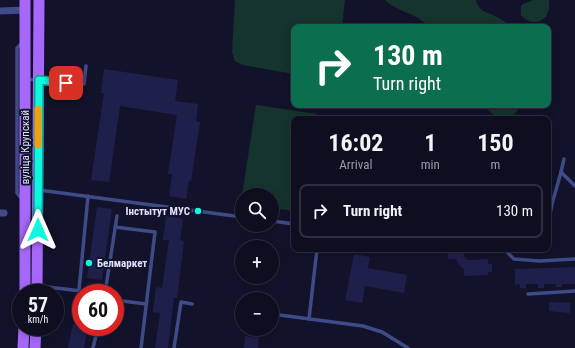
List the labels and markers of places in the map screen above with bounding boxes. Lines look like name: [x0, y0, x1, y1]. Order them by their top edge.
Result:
pin: [49, 66, 83, 100]
place label: Інстытут МУС: [125, 205, 190, 218]
marker: Інстытут МУС: [193, 206, 203, 216]
place label: Белмаркет: [97, 257, 147, 270]
marker: Белмаркет: [84, 258, 94, 268]

